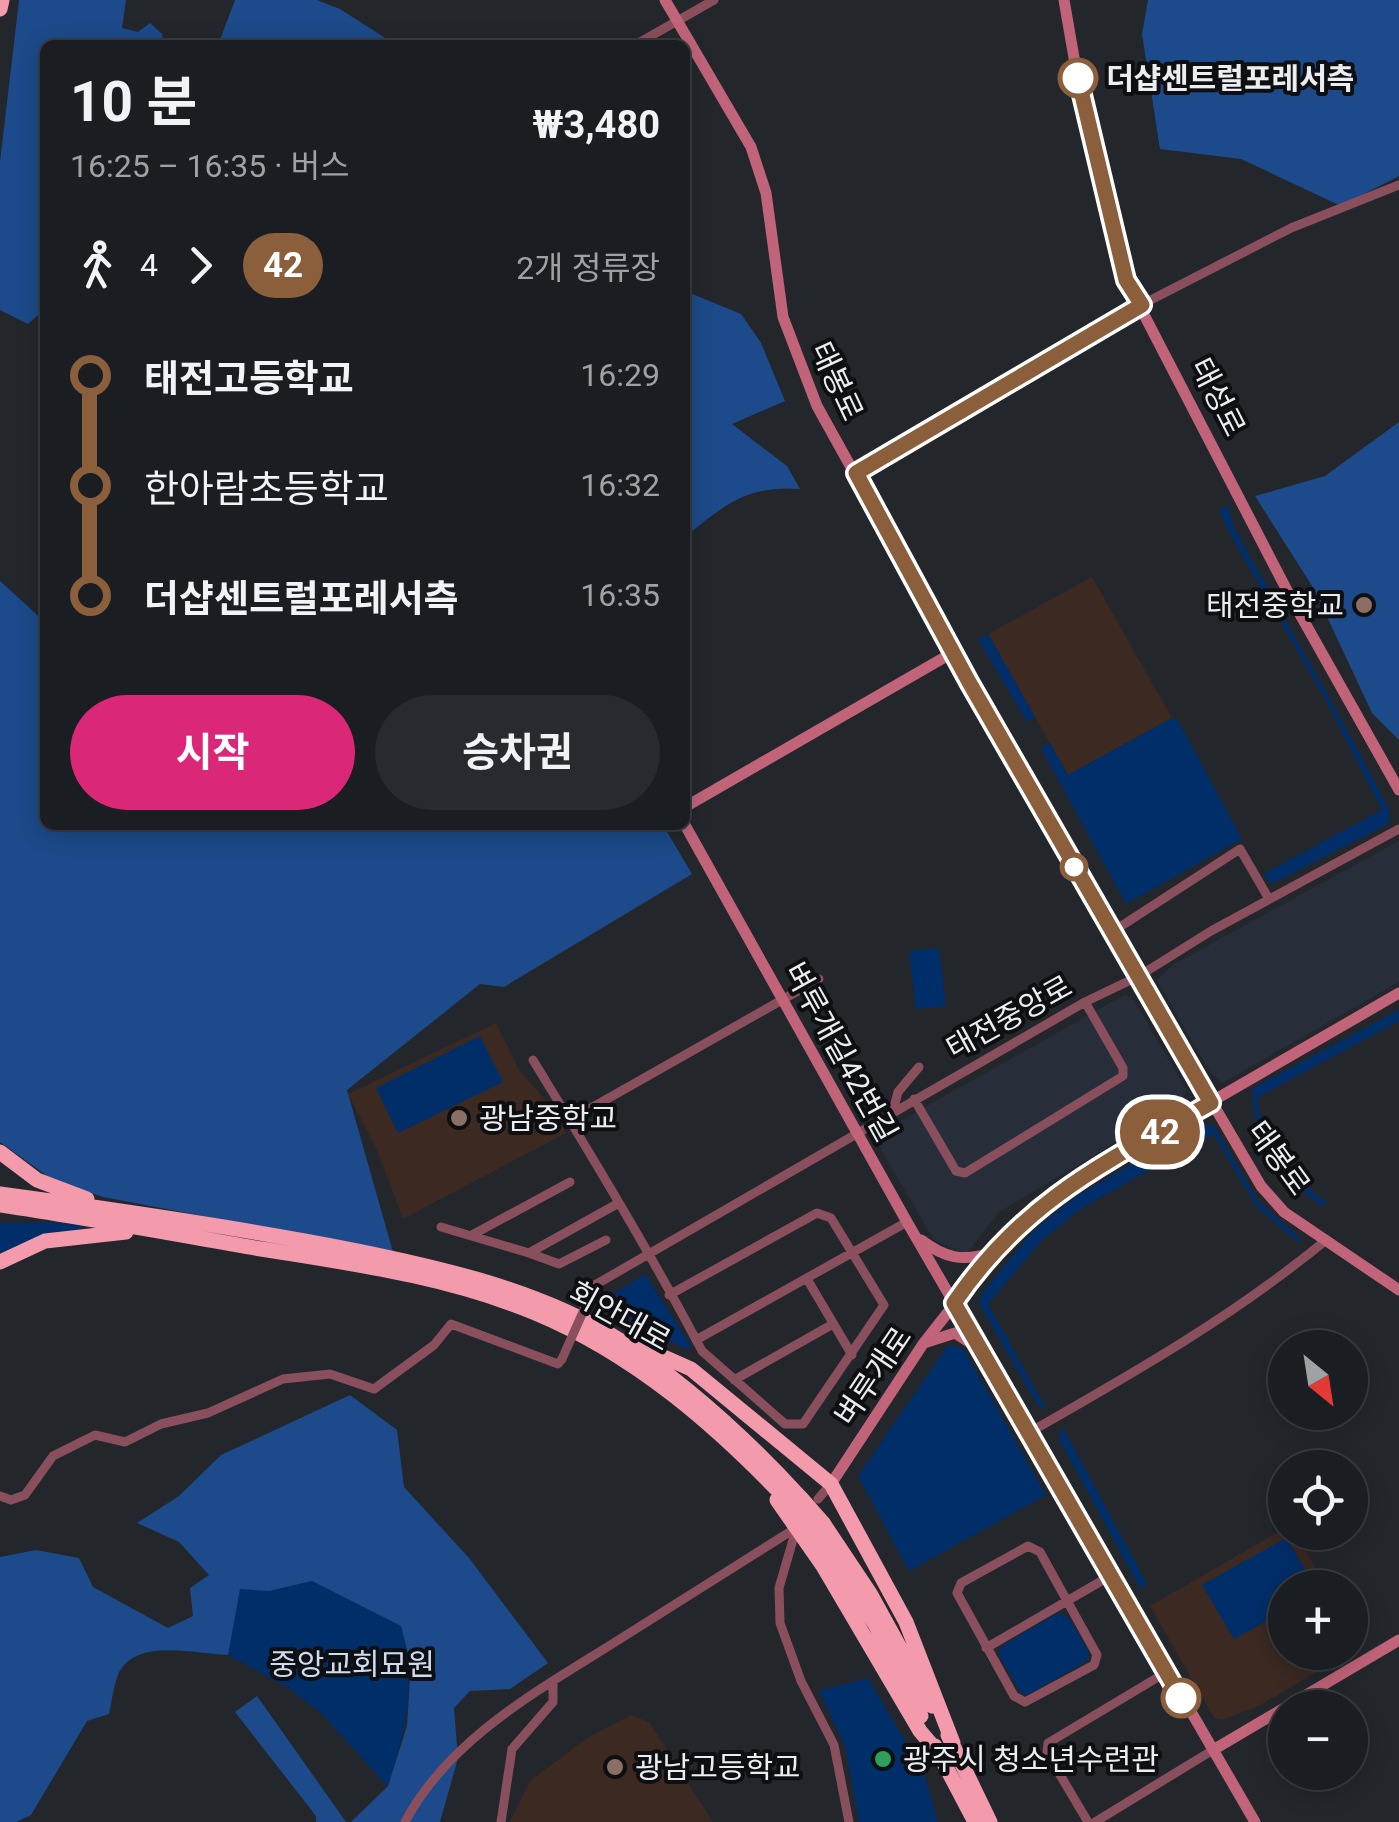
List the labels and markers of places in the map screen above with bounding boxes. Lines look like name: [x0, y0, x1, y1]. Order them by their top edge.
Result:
marker: 더샵센트럴포레서측: [1059, 59, 1097, 97]
place label: 더샵센트럴포레서측: [1106, 61, 1354, 96]
place label: 태전중학교: [1206, 588, 1344, 623]
marker: 태전중학교: [1353, 594, 1375, 616]
unlabelled marker: [1061, 854, 1087, 880]
place label: 광남중학교: [479, 1101, 617, 1136]
marker: 광남중학교: [448, 1107, 470, 1129]
unlabelled marker: [1162, 1679, 1200, 1717]
place label: 광주시 청소년수련관: [903, 1742, 1159, 1777]
marker: 광주시 청소년수련관: [872, 1748, 894, 1770]
place label: 광남고등학교: [635, 1750, 801, 1785]
marker: 광남고등학교: [604, 1756, 626, 1778]

